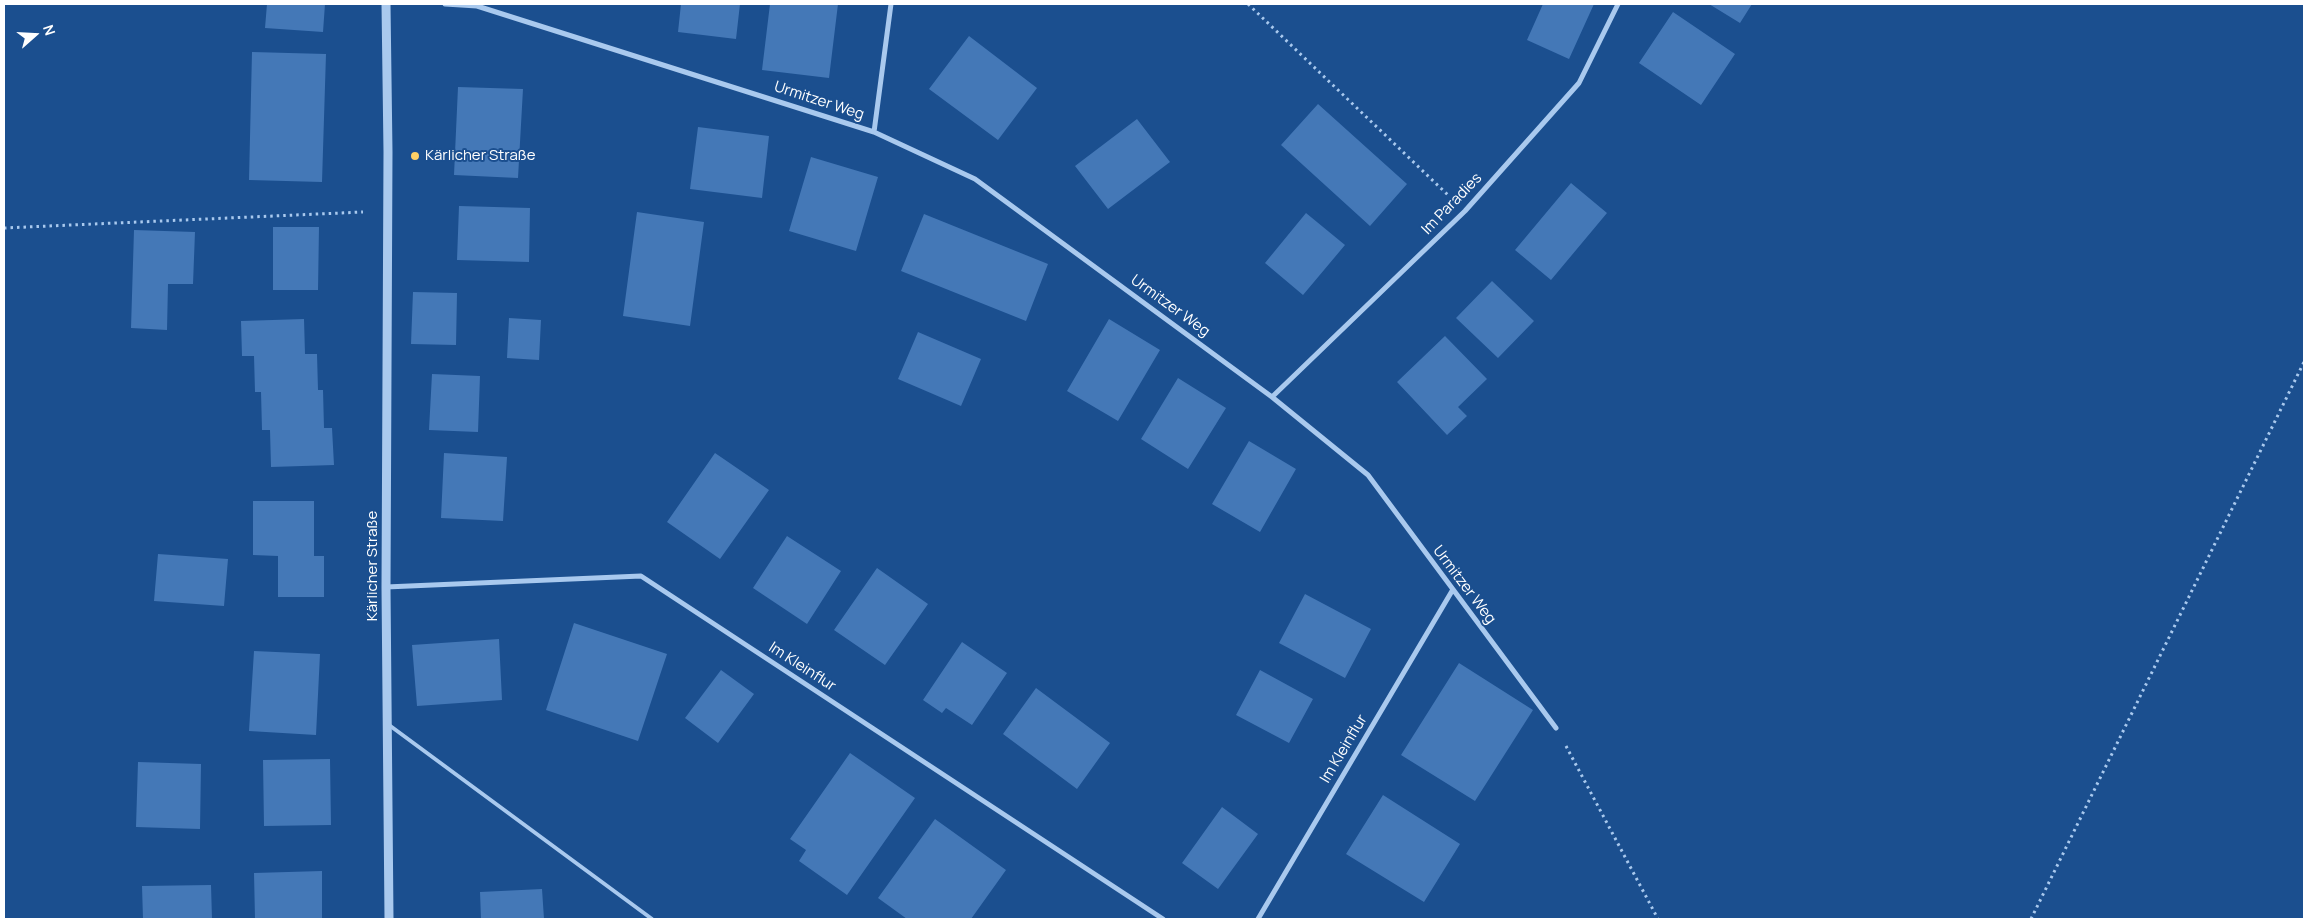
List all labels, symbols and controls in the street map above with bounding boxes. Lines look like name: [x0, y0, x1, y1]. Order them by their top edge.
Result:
north arrow: [10, 10, 60, 60]
text: N: [39, 22, 60, 38]
street label: Urmitzer Weg: [772, 78, 866, 124]
place label: Kärlicher Straße: [425, 147, 535, 165]
marker: Kärlicher Straße: [409, 150, 421, 162]
street label: Im Paradies: [1418, 169, 1486, 239]
street label: Urmitzer Weg: [1127, 271, 1213, 341]
street label: Kärlicher Straße: [364, 511, 382, 621]
street label: Urmitzer Weg: [1429, 542, 1499, 628]
street label: Im Kleinflur: [765, 639, 839, 695]
street label: Im Kleinflur: [1317, 712, 1371, 786]

